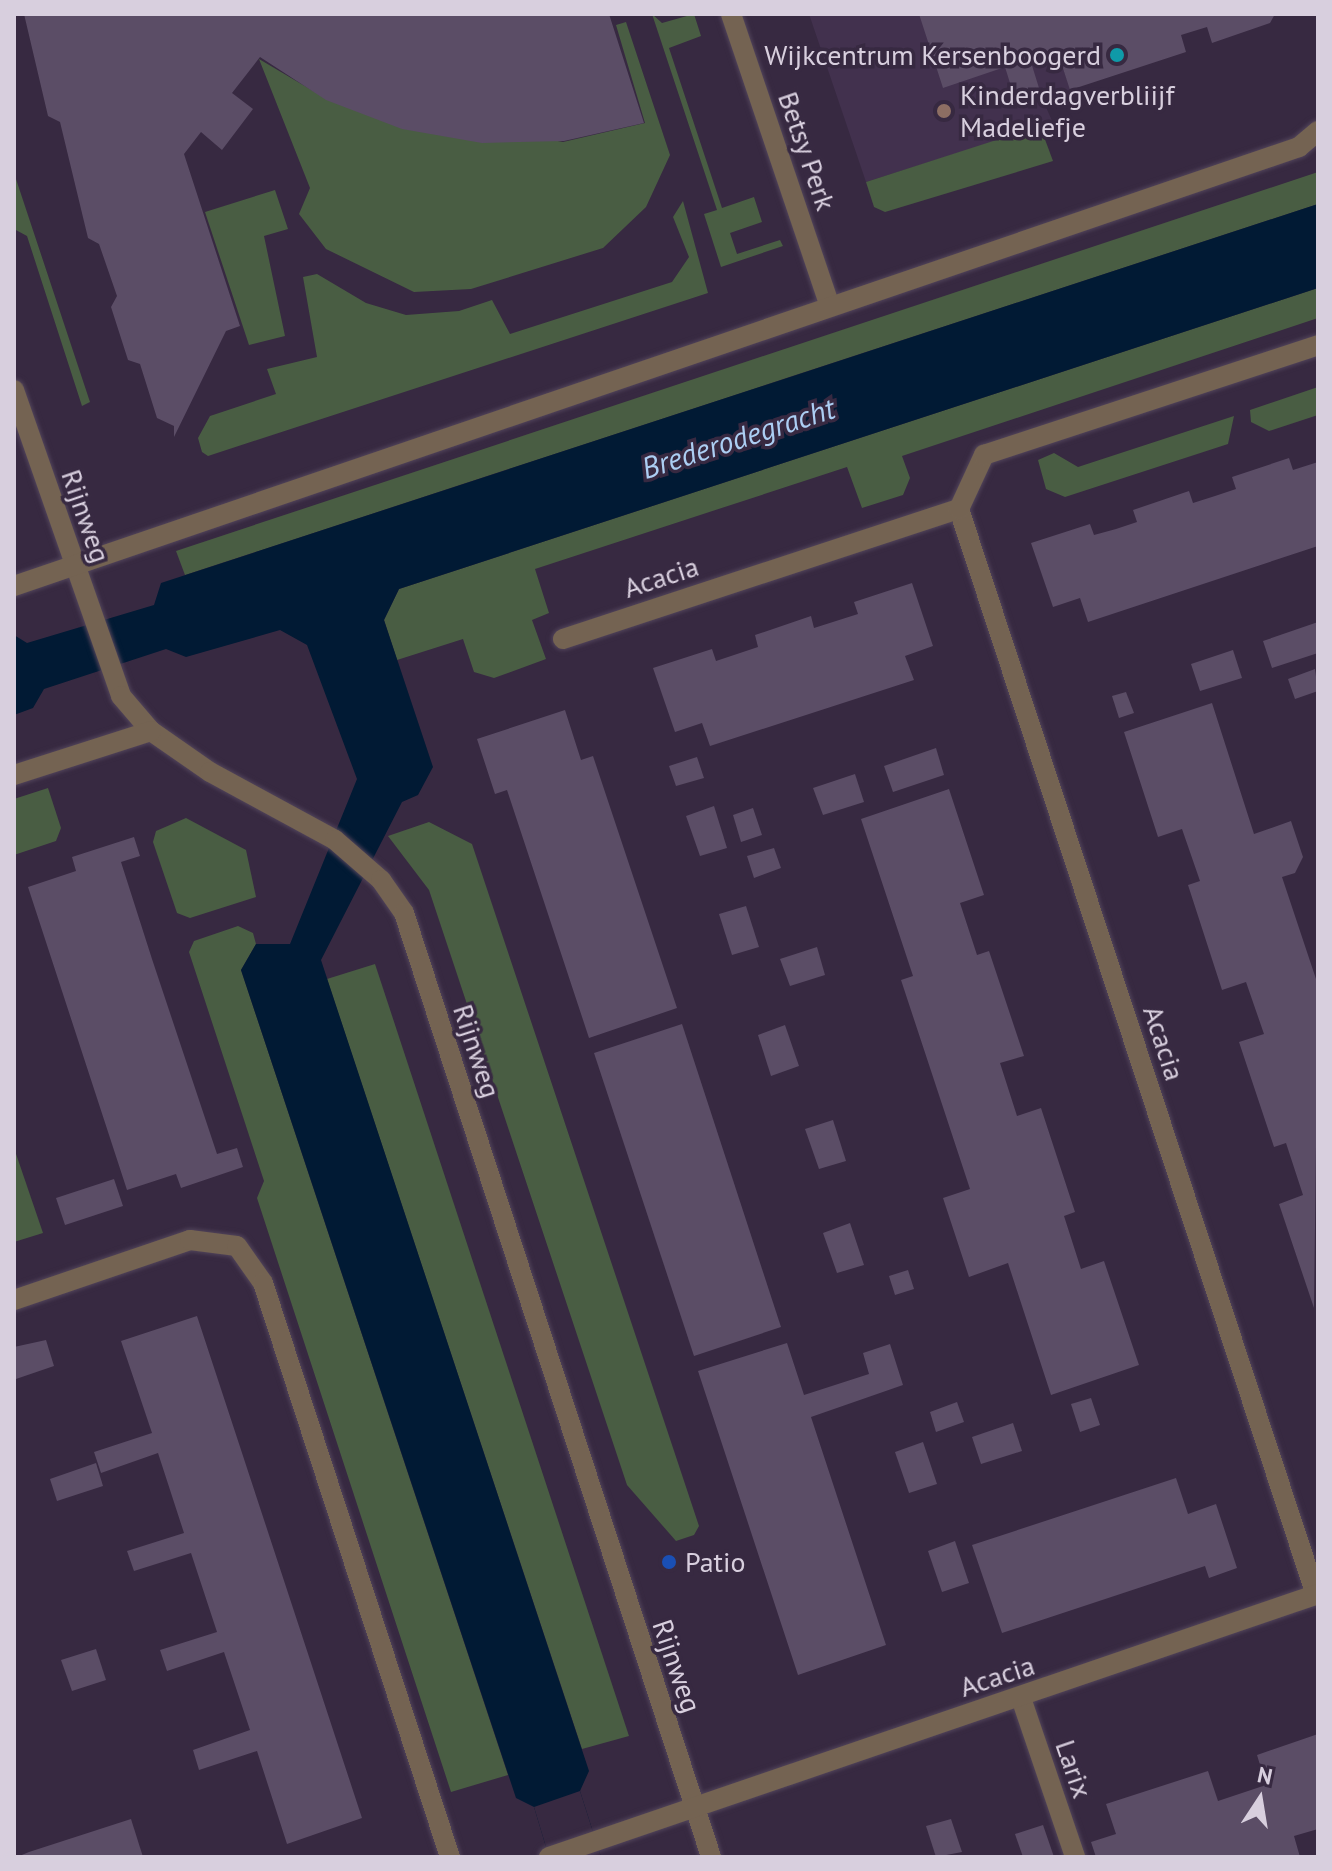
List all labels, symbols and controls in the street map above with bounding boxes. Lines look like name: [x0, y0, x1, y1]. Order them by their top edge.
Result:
place label: Wijkcentrum Kersenboogerd: [764, 38, 1101, 72]
marker: Wijkcentrum Kersenboogerd: [1108, 46, 1126, 64]
place label: Kinderdagverbliijf Madeliefje: [960, 78, 1174, 144]
street label: Betsy Perk: [771, 87, 843, 215]
marker: Kinderdagverbliijf Madeliefje: [935, 102, 953, 120]
water label: Brederodegracht: [637, 390, 839, 486]
street label: Rijnweg: [54, 465, 118, 567]
street label: Acacia: [619, 549, 703, 605]
street label: Rijnweg: [446, 1000, 508, 1102]
street label: Acacia: [1136, 1001, 1192, 1085]
place label: Patio: [685, 1545, 746, 1579]
marker: Patio: [660, 1553, 678, 1571]
street label: Rijnweg: [645, 1615, 709, 1717]
street label: Acacia: [955, 1648, 1039, 1704]
street label: Larix: [1048, 1736, 1100, 1802]
north arrow: [1220, 1759, 1300, 1839]
text: N: [1255, 1760, 1275, 1791]

